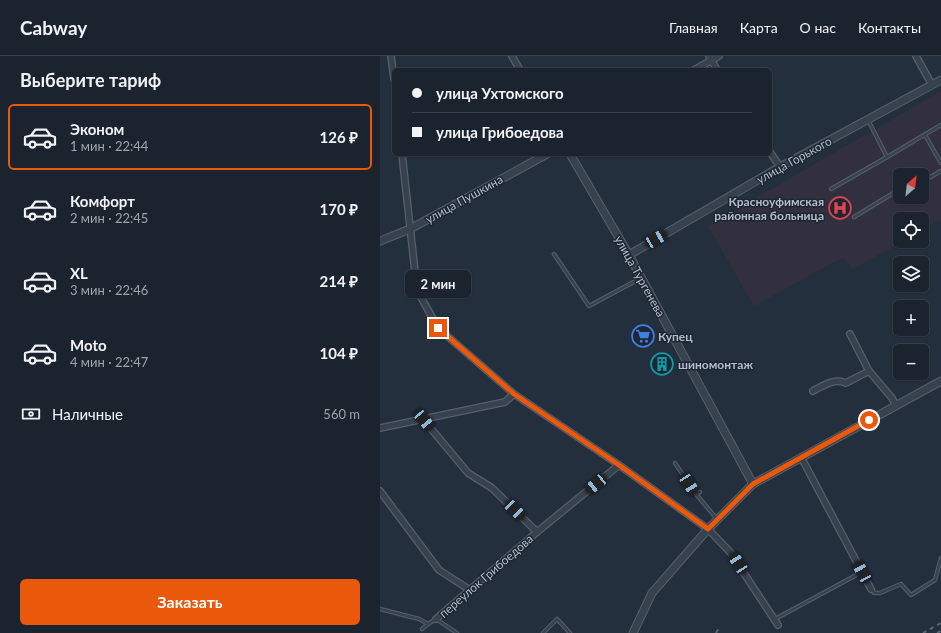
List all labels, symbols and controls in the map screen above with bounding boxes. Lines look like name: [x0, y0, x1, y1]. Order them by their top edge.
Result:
text: Cabway: [20, 16, 87, 39]
text: Главная: [669, 19, 718, 36]
text: Карта: [740, 19, 778, 36]
text: О нас: [800, 19, 836, 36]
text: Контакты: [858, 19, 921, 36]
text: Выберите тариф: [20, 69, 161, 91]
text: улица Ухтомского: [436, 84, 564, 102]
icon: car: [22, 119, 58, 155]
text: Эконом: [70, 120, 124, 138]
text: улица Грибоедова: [436, 123, 564, 141]
text: 126 ₽: [320, 128, 358, 146]
street label: улица Горького: [754, 133, 834, 187]
text: 1 мин · 22:44: [70, 138, 148, 154]
north arrow: [893, 168, 929, 204]
map controls: [893, 168, 929, 380]
street label: улица Пушкина: [423, 171, 505, 227]
icon: car: [22, 191, 58, 227]
text: Комфорт: [70, 192, 135, 210]
place label: Красноуфимская районная больница: [714, 194, 824, 223]
hospital icon: Красноуфимская районная больница: [827, 195, 853, 221]
text: 170 ₽: [320, 200, 358, 218]
text: 2 мин · 22:45: [70, 210, 148, 226]
button: locate: [893, 212, 929, 248]
car: [643, 228, 669, 250]
street label: улица Тургенева: [611, 233, 669, 319]
button: layers: [893, 256, 929, 292]
icon: car: [22, 263, 58, 299]
text: XL: [70, 264, 88, 282]
callout: 2 мин: [405, 270, 471, 298]
text: 214 ₽: [320, 272, 358, 290]
text: 2 мин: [421, 276, 456, 292]
text: 3 мин · 22:46: [70, 282, 148, 298]
button: +: [893, 300, 929, 336]
route end: [429, 319, 447, 337]
supermarket icon: Купец: [630, 323, 656, 349]
place label: Купец: [658, 329, 693, 344]
icon: car: [22, 335, 58, 371]
text: Moto: [70, 336, 107, 354]
text: 104 ₽: [320, 344, 358, 362]
button: −: [893, 344, 929, 380]
building icon: шиномонтаж: [649, 351, 675, 377]
text: 4 мин · 22:47: [70, 354, 148, 370]
place label: шиномонтаж: [678, 357, 753, 372]
icon: cash: [20, 403, 42, 425]
text: Наличные: [52, 405, 123, 423]
text: 560 m: [323, 406, 360, 422]
car: [412, 407, 436, 433]
route start: [860, 411, 878, 429]
car: [677, 471, 701, 497]
car: [583, 472, 609, 496]
car: [502, 497, 528, 523]
street label: переулок Грибоедова: [436, 531, 536, 621]
car: [726, 550, 750, 576]
car: [851, 559, 873, 585]
button: Заказать: [20, 579, 360, 625]

